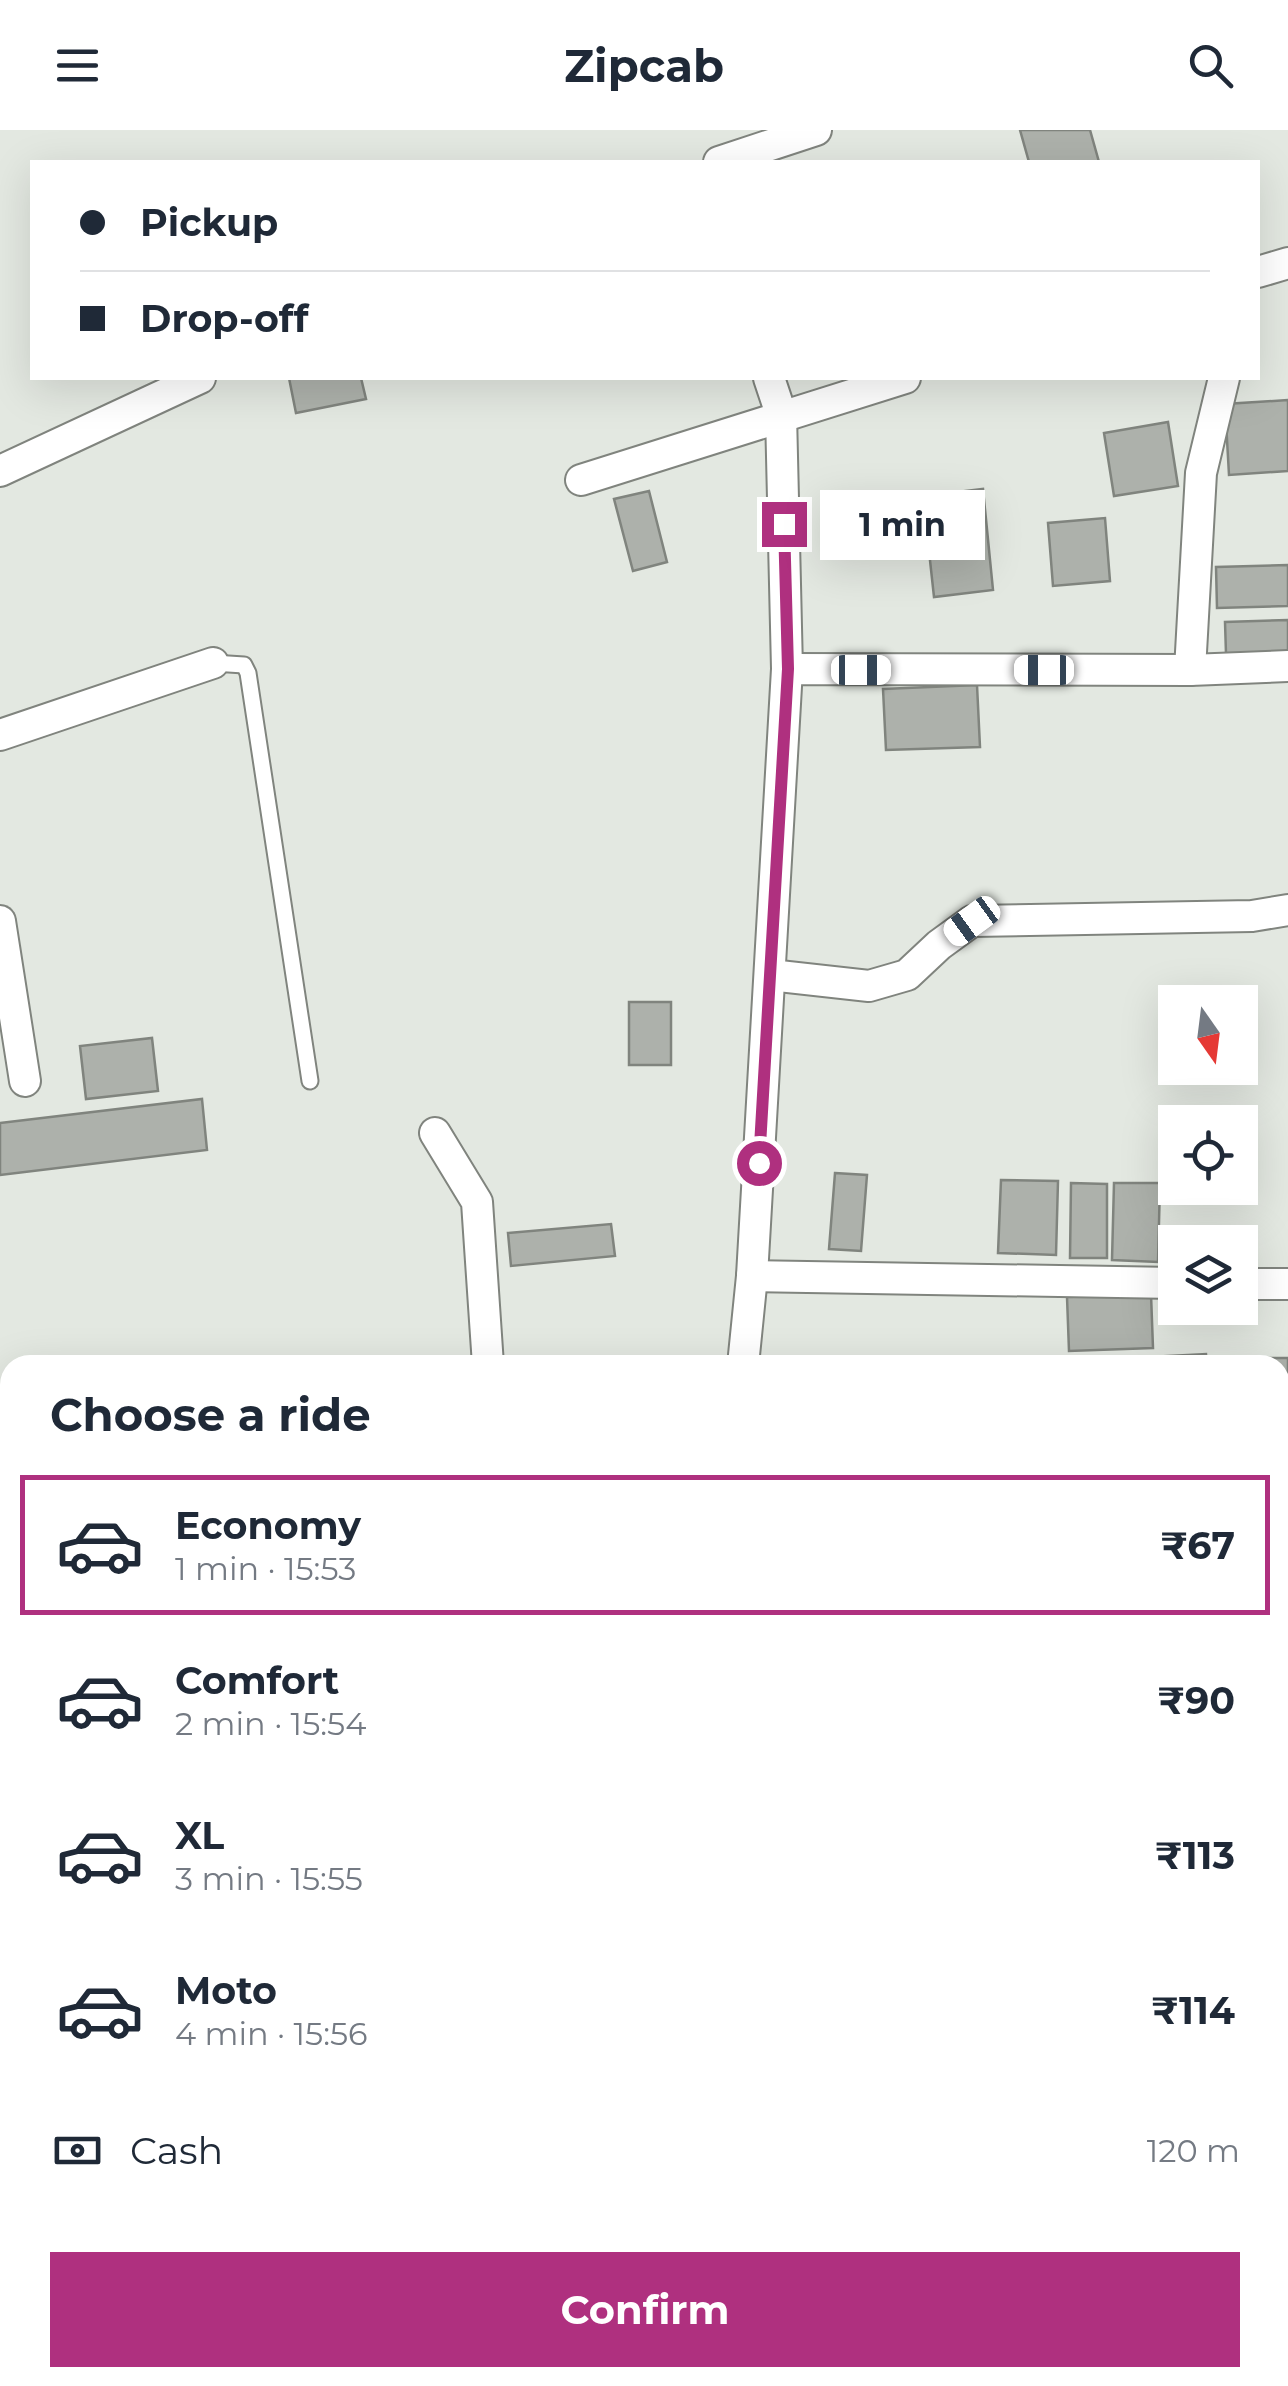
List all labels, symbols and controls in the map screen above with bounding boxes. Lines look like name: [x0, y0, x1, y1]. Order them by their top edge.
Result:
icon: menu: [50, 38, 105, 93]
text: Zipcab: [564, 38, 724, 93]
icon: search: [1183, 38, 1238, 93]
text: Pickup: [140, 199, 278, 246]
text: Drop-off: [140, 295, 309, 342]
callout: 1 min: [819, 489, 984, 559]
route end: [762, 502, 807, 547]
text: 1 min: [859, 505, 946, 544]
car: [831, 655, 891, 685]
car: [1014, 655, 1074, 685]
car: [939, 891, 1005, 951]
north arrow: [1158, 985, 1258, 1085]
map controls: [1158, 985, 1258, 1325]
button: locate: [1158, 1105, 1258, 1205]
route start: [737, 1141, 782, 1186]
button: layers: [1158, 1225, 1258, 1325]
text: Choose a ride: [50, 1387, 371, 1442]
icon: car: [55, 1500, 145, 1590]
text: Economy: [175, 1502, 361, 1549]
text: ₹67: [1161, 1522, 1235, 1569]
text: 1 min · 15:53: [175, 1549, 356, 1588]
icon: car: [55, 1655, 145, 1745]
text: Comfort: [175, 1657, 339, 1704]
text: ₹90: [1157, 1677, 1235, 1724]
text: 2 min · 15:54: [175, 1704, 366, 1743]
icon: car: [55, 1810, 145, 1900]
text: XL: [175, 1812, 224, 1859]
text: ₹113: [1155, 1832, 1235, 1879]
text: 3 min · 15:55: [175, 1859, 363, 1898]
icon: car: [55, 1965, 145, 2055]
text: Moto: [175, 1967, 277, 2014]
text: ₹114: [1151, 1987, 1235, 2034]
text: 4 min · 15:56: [175, 2014, 368, 2053]
icon: cash: [50, 2123, 105, 2178]
text: Cash: [130, 2127, 223, 2174]
text: 120 m: [1147, 2131, 1240, 2170]
button: Confirm: [50, 2252, 1240, 2367]

